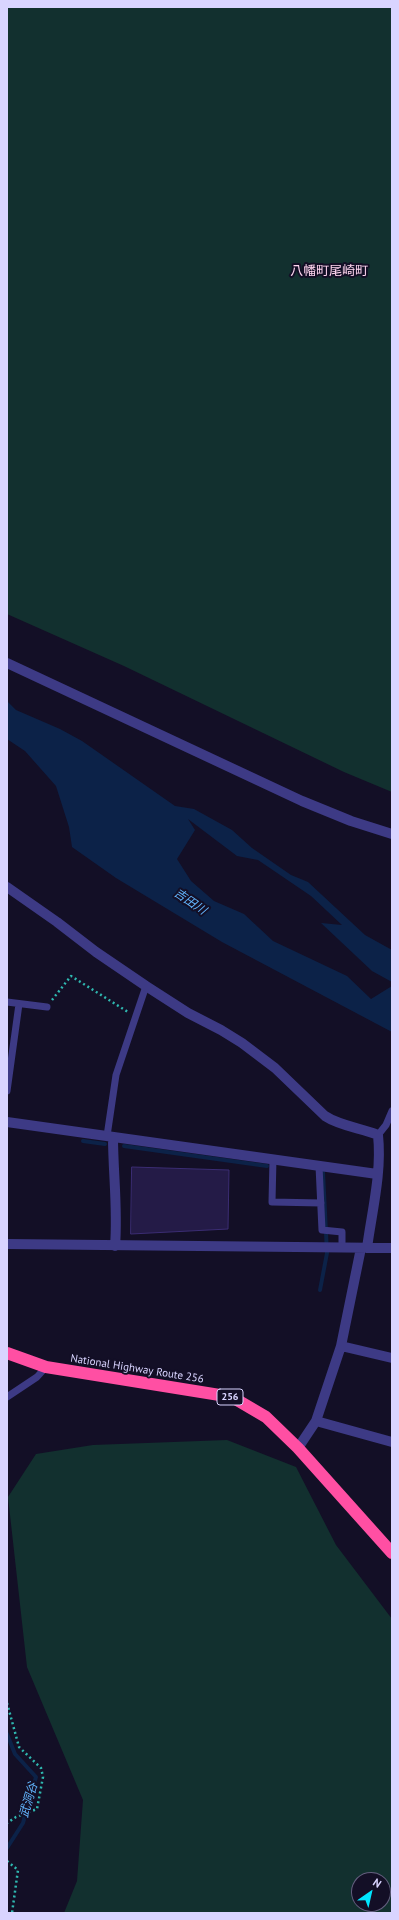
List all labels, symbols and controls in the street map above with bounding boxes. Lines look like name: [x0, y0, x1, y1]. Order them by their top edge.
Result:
district label: 八幡町尾崎町: [290, 263, 368, 279]
water label: 吉田川: [171, 886, 209, 918]
street label: National Highway Route 256: [69, 1352, 205, 1386]
road number: 256: [217, 1389, 243, 1405]
water label: 武洞谷: [17, 1781, 41, 1819]
north arrow: [351, 1872, 391, 1912]
text: N: [370, 1875, 384, 1891]

